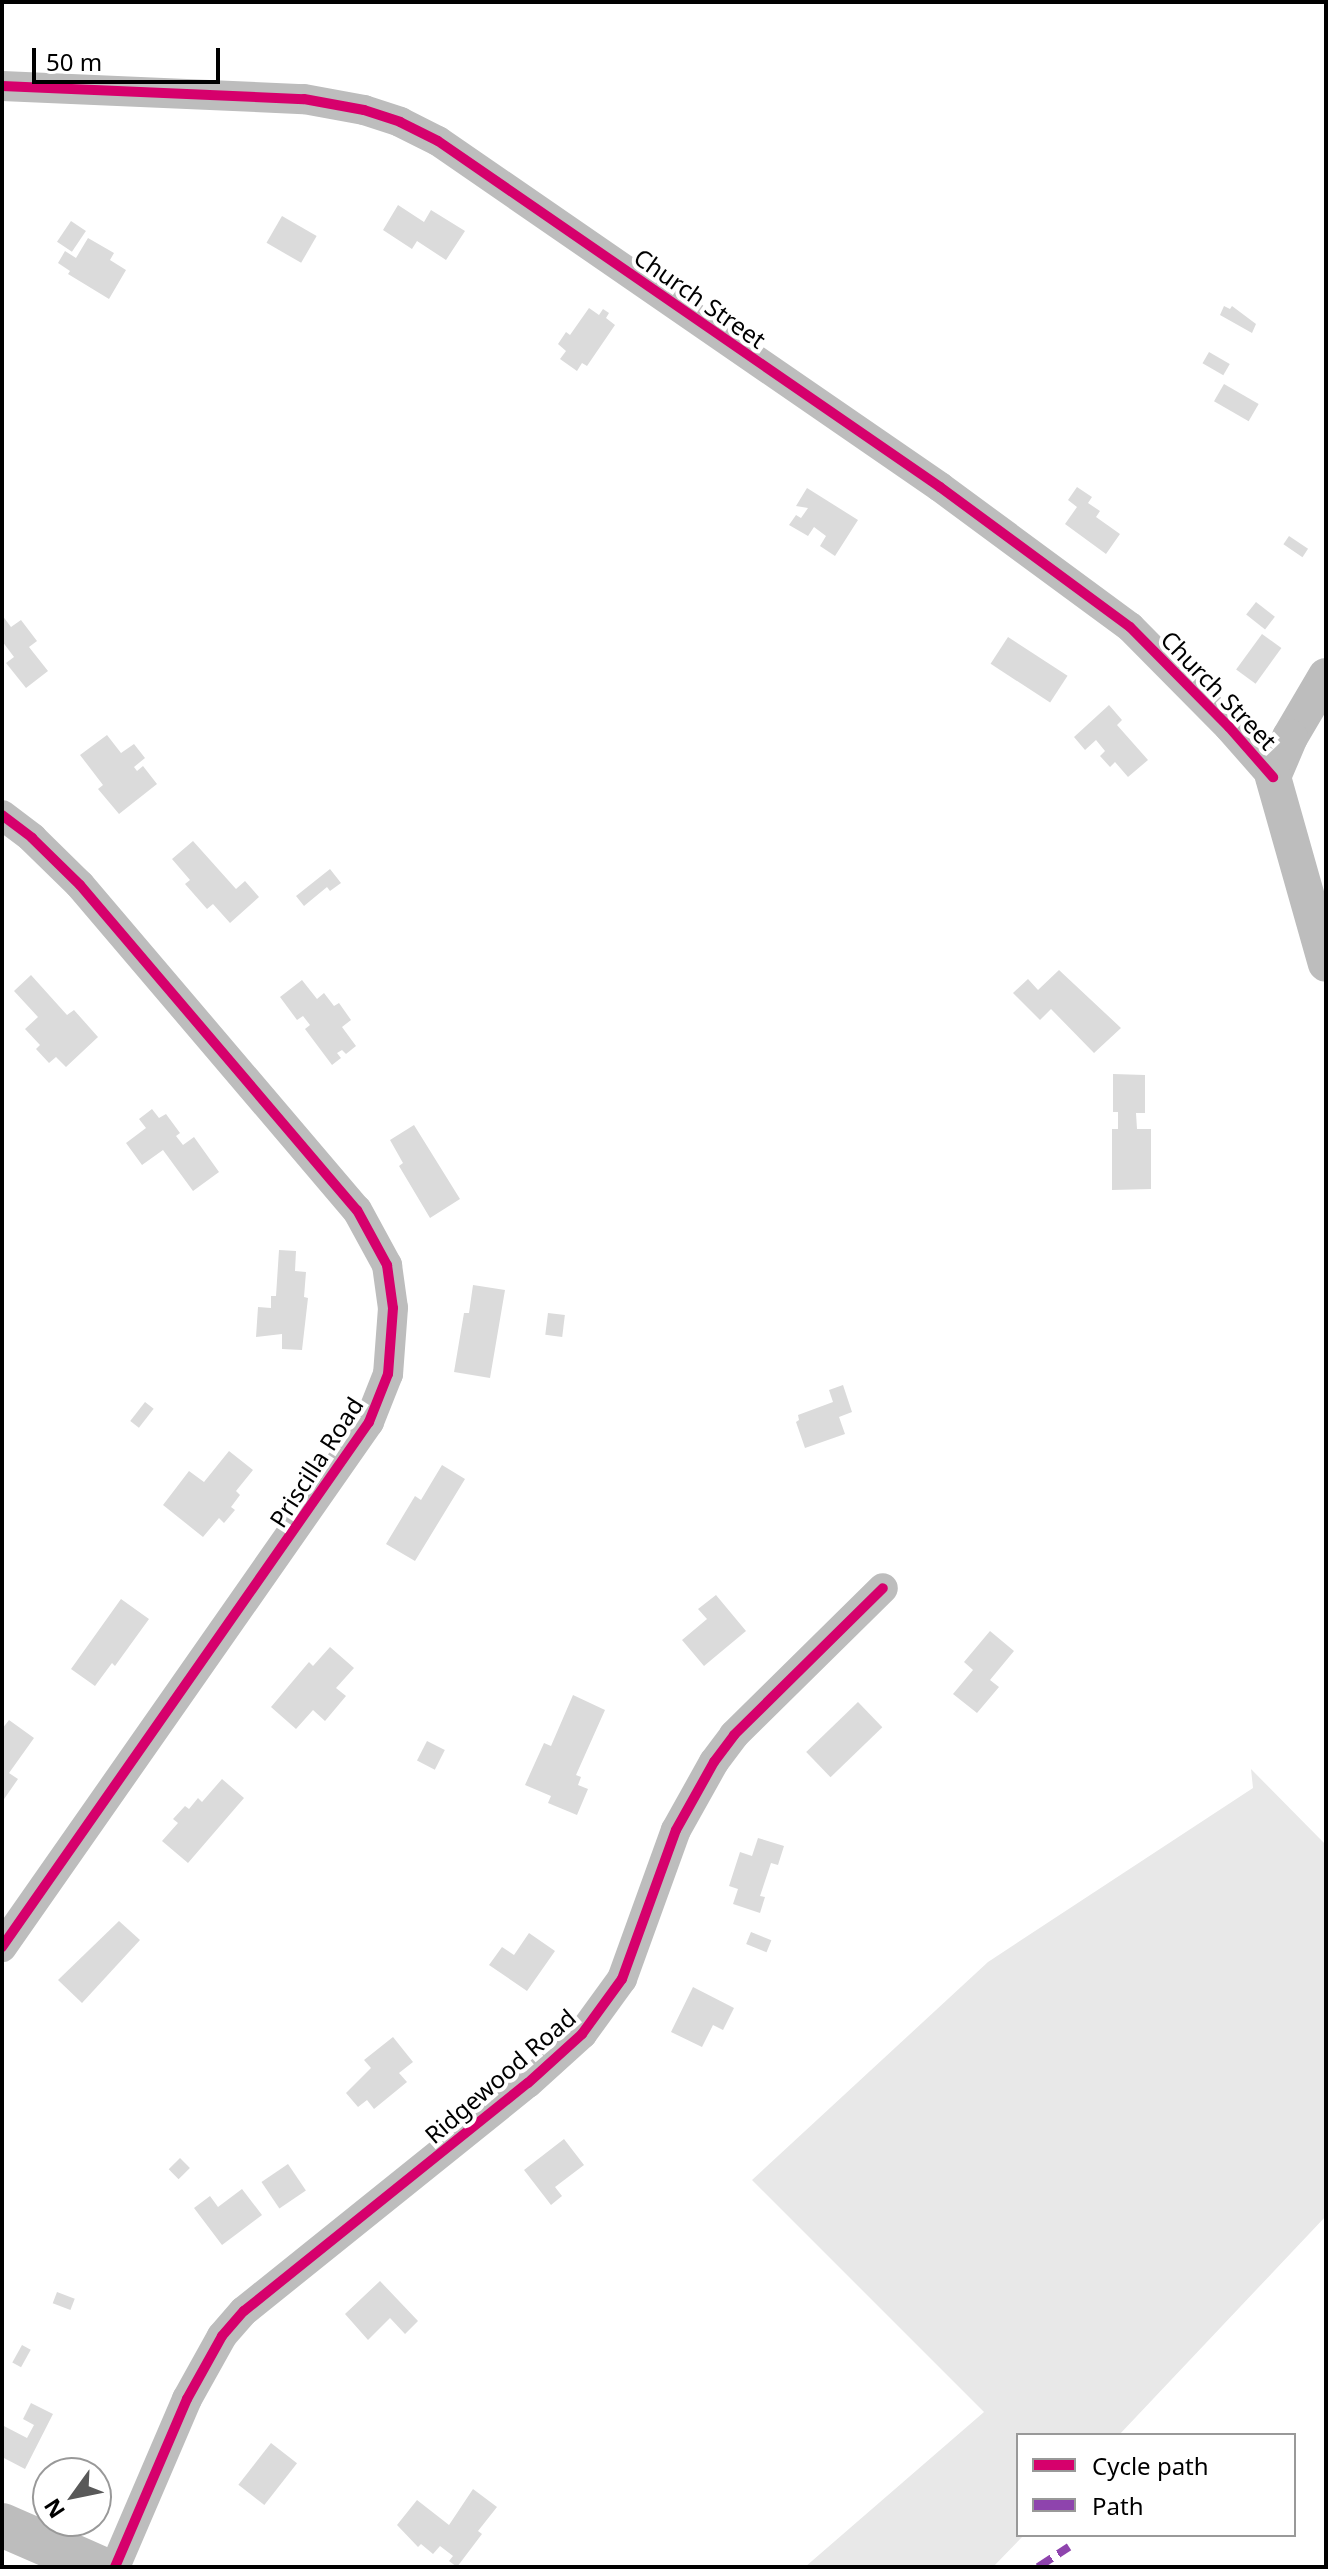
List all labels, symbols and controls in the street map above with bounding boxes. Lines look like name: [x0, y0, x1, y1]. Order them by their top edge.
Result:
scale bar: [36, 32, 224, 82]
text: 50 m: [46, 45, 102, 78]
street label: Church Street: [629, 242, 771, 354]
street label: Church Street: [1155, 625, 1283, 755]
street label: Priscilla Road: [263, 1391, 369, 1533]
street label: Ridgewood Road: [419, 2003, 581, 2149]
legend: [1016, 2433, 1296, 2537]
text: Cycle path: [1092, 2449, 1209, 2482]
north arrow: [32, 2457, 112, 2537]
text: Path: [1092, 2489, 1143, 2522]
text: N: [36, 2493, 71, 2525]

